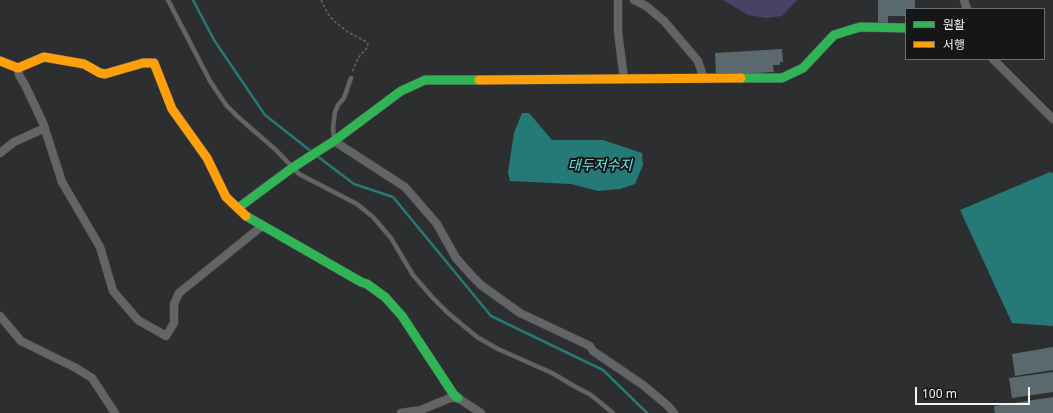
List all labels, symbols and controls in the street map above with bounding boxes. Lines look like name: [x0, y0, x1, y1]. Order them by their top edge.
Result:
legend: [905, 8, 1045, 60]
text: 원활: [943, 16, 965, 33]
text: 서행: [943, 36, 965, 53]
water label: 대두저수지: [568, 158, 632, 174]
scale bar: [917, 379, 1032, 405]
text: 100 m: [922, 385, 957, 402]

